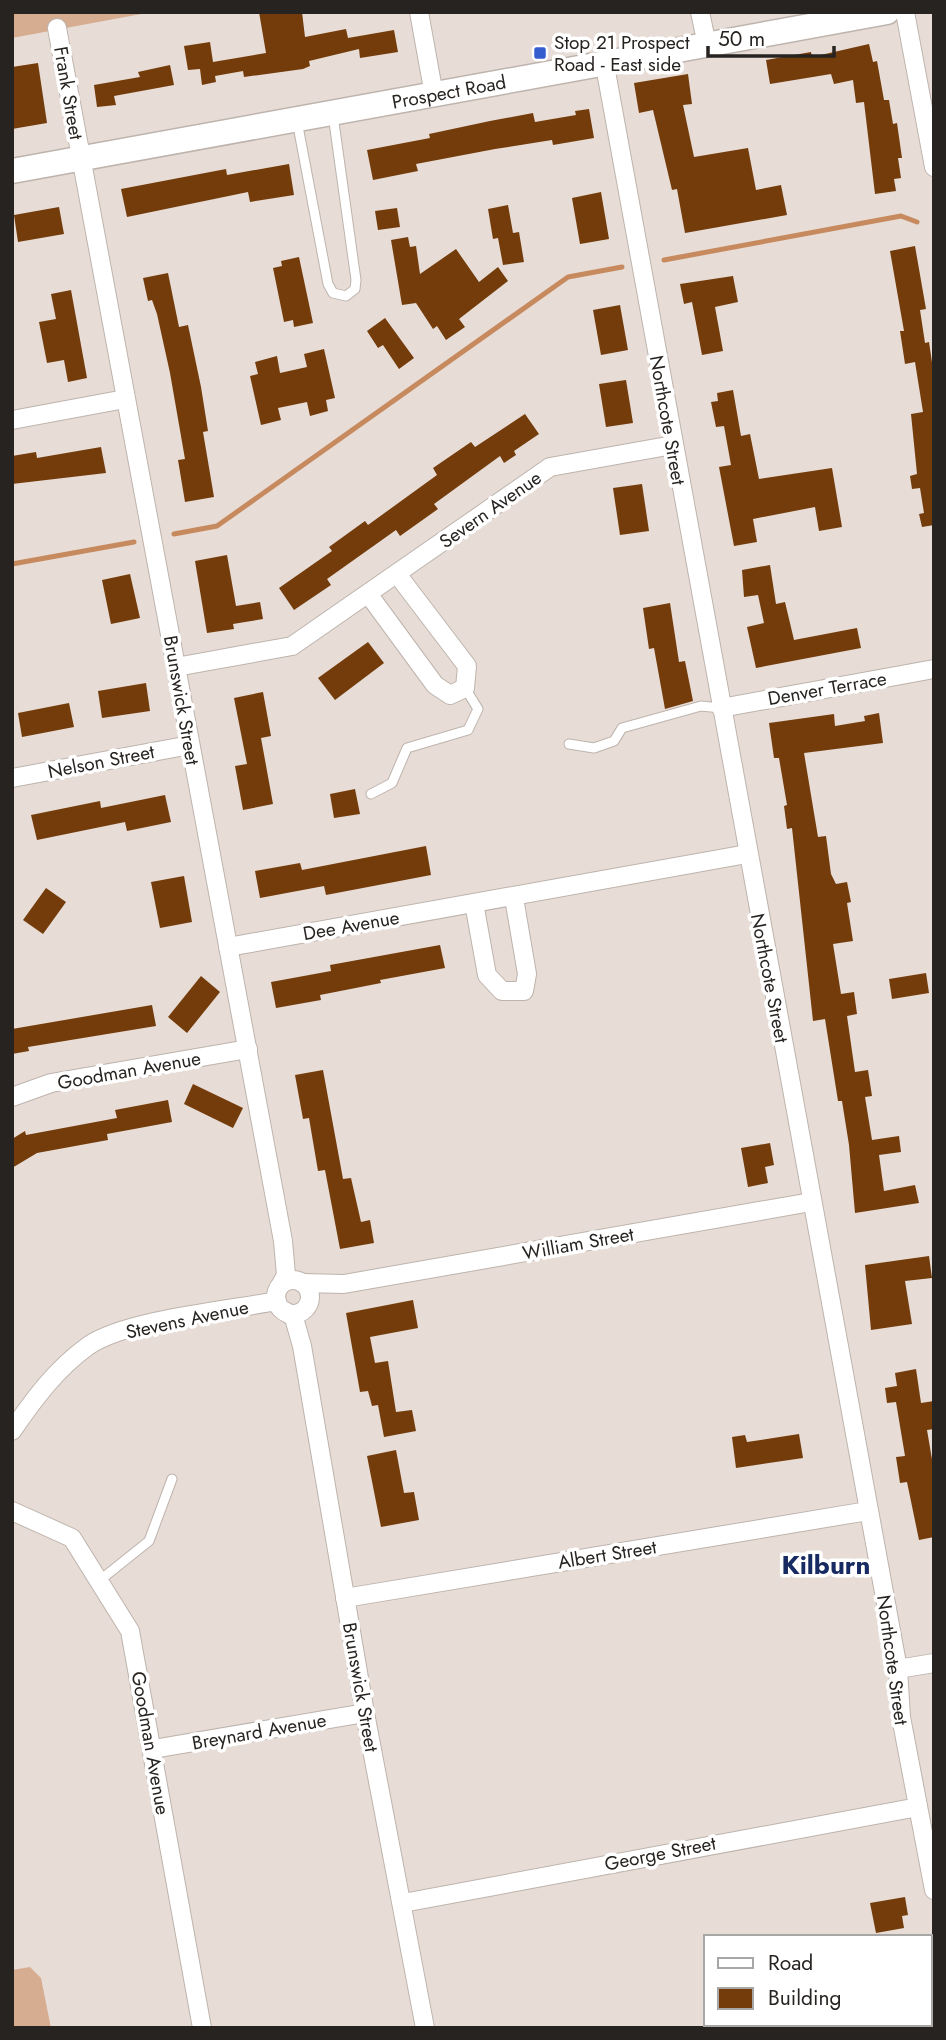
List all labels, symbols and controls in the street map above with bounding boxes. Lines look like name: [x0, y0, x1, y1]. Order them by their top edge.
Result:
scale bar: [708, 14, 834, 58]
text: 50 m: [718, 24, 765, 54]
place label: Stop 21 Prospect Road - East side: [554, 29, 690, 78]
street label: Frank Street: [47, 44, 90, 142]
marker: Stop 21 Prospect Road - East side: [532, 45, 548, 61]
street label: Prospect Road: [390, 69, 508, 116]
street label: Northcote Street: [643, 353, 692, 487]
street label: Severn Avenue: [434, 464, 547, 555]
street label: Brunswick Street: [157, 633, 206, 767]
street label: Denver Terrace: [765, 665, 889, 712]
street label: Nelson Street: [46, 738, 157, 785]
street label: Dee Avenue: [301, 904, 402, 947]
street label: Northcote Street: [744, 911, 795, 1045]
street label: Goodman Avenue: [55, 1045, 203, 1096]
street label: William Street: [520, 1220, 636, 1267]
street label: Stevens Avenue: [123, 1293, 251, 1346]
street label: Albert Street: [556, 1533, 659, 1576]
district label: Kilburn: [782, 1546, 871, 1584]
street label: Northcote Street: [870, 1593, 915, 1727]
street label: Brunswick Street: [336, 1620, 385, 1754]
street label: Goodman Avenue: [125, 1669, 176, 1817]
street label: Breynard Avenue: [190, 1706, 329, 1757]
street label: George Street: [602, 1829, 718, 1878]
legend: [704, 1935, 932, 2026]
text: Road: [768, 1948, 813, 1978]
text: Building: [768, 1983, 841, 2013]

